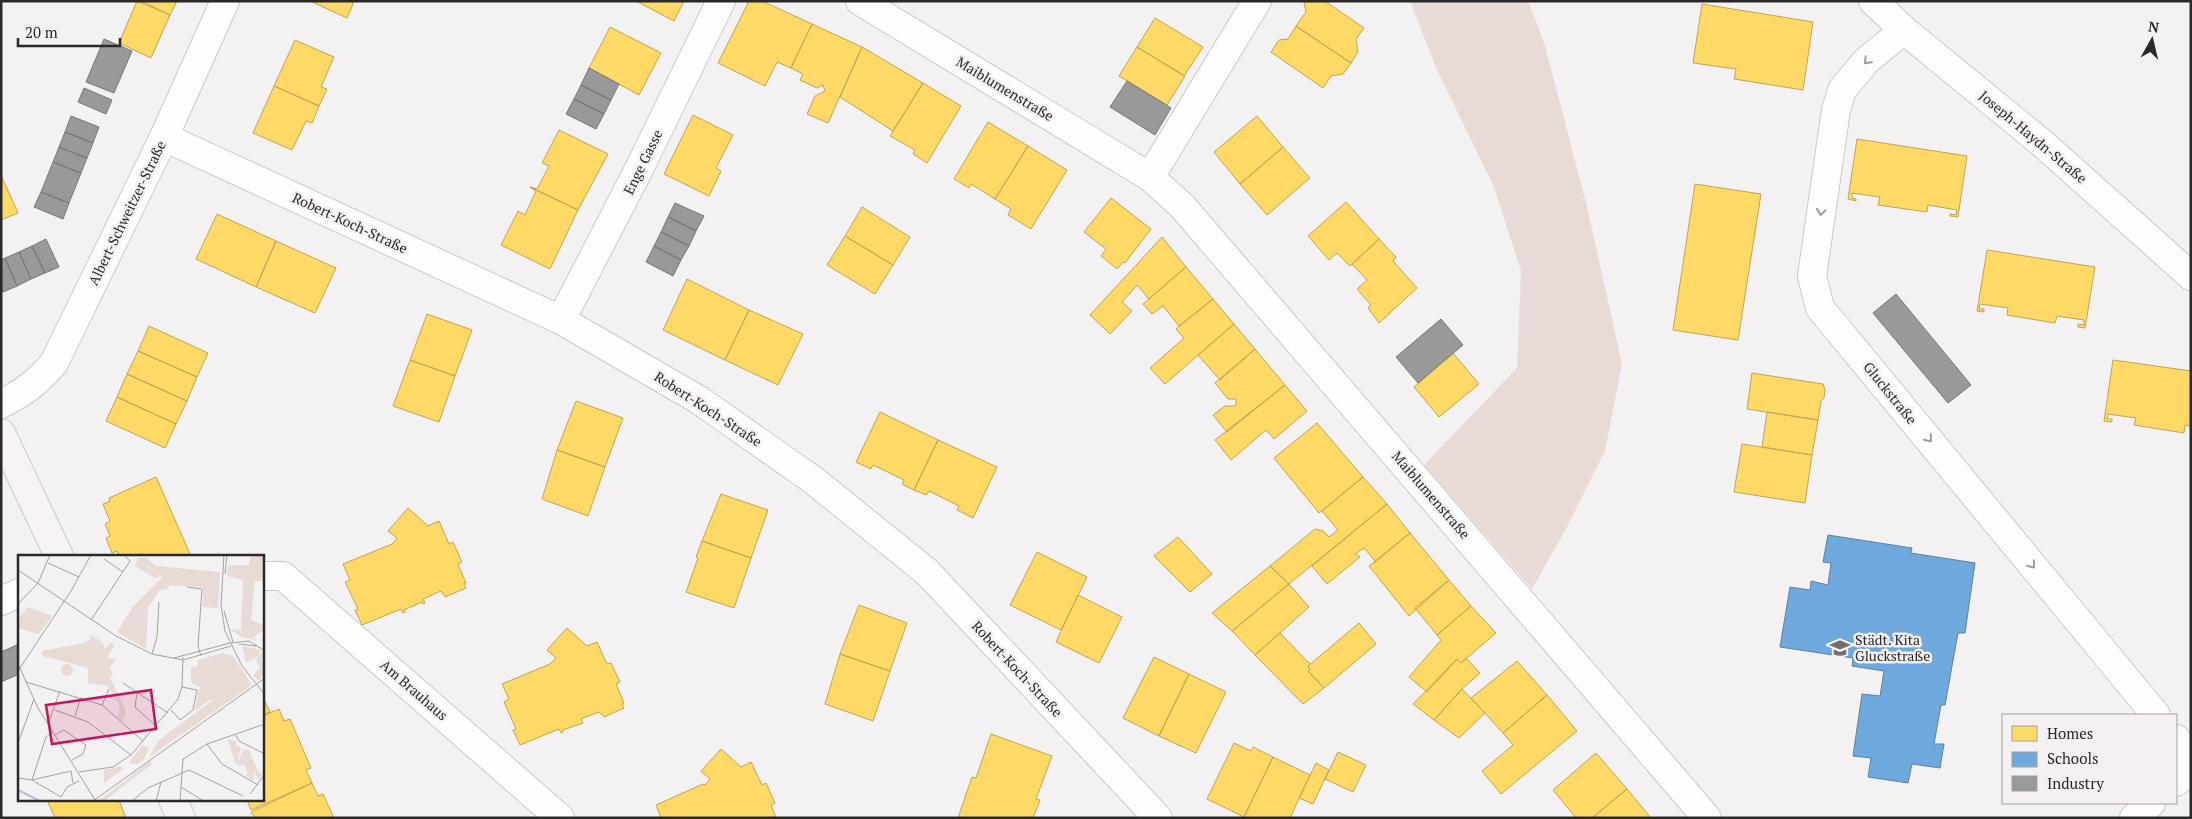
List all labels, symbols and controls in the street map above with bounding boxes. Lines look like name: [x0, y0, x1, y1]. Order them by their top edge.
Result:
scale bar: [18, 15, 120, 47]
north arrow: [2127, 15, 2177, 65]
text: N: [2147, 16, 2161, 37]
text: 20 m: [25, 22, 58, 42]
street label: Maiblumenstraße: [953, 52, 1057, 125]
one-way arrow: [1864, 55, 1873, 64]
street label: Joseph-Haydn-Straße: [1975, 86, 2091, 187]
street label: Enge Gasse: [619, 126, 666, 197]
street label: Albert-Schweitzer-Straße: [83, 137, 170, 288]
street label: Robert-Koch-Straße: [290, 188, 411, 258]
one-way arrow: [1817, 208, 1827, 217]
street label: Gluckstraße: [1859, 357, 1921, 428]
street label: Robert-Koch-Straße: [651, 367, 766, 451]
one-way arrow: [1923, 434, 1932, 443]
street label: Maiblumenstraße: [1388, 447, 1475, 543]
inset map: [18, 555, 264, 802]
one-way arrow: [2026, 559, 2034, 568]
street label: Robert-Koch-Straße: [968, 616, 1067, 721]
place label: Städt. Kita Gluckstraße: [1855, 630, 1930, 665]
school or university icon: Städt. Kita Gluckstraße: [1829, 637, 1851, 659]
street label: Am Brauhaus: [377, 655, 452, 724]
legend: [2002, 714, 2177, 804]
text: Homes: [2047, 723, 2093, 743]
text: Schools: [2047, 748, 2098, 768]
text: Industry: [2047, 773, 2104, 793]

